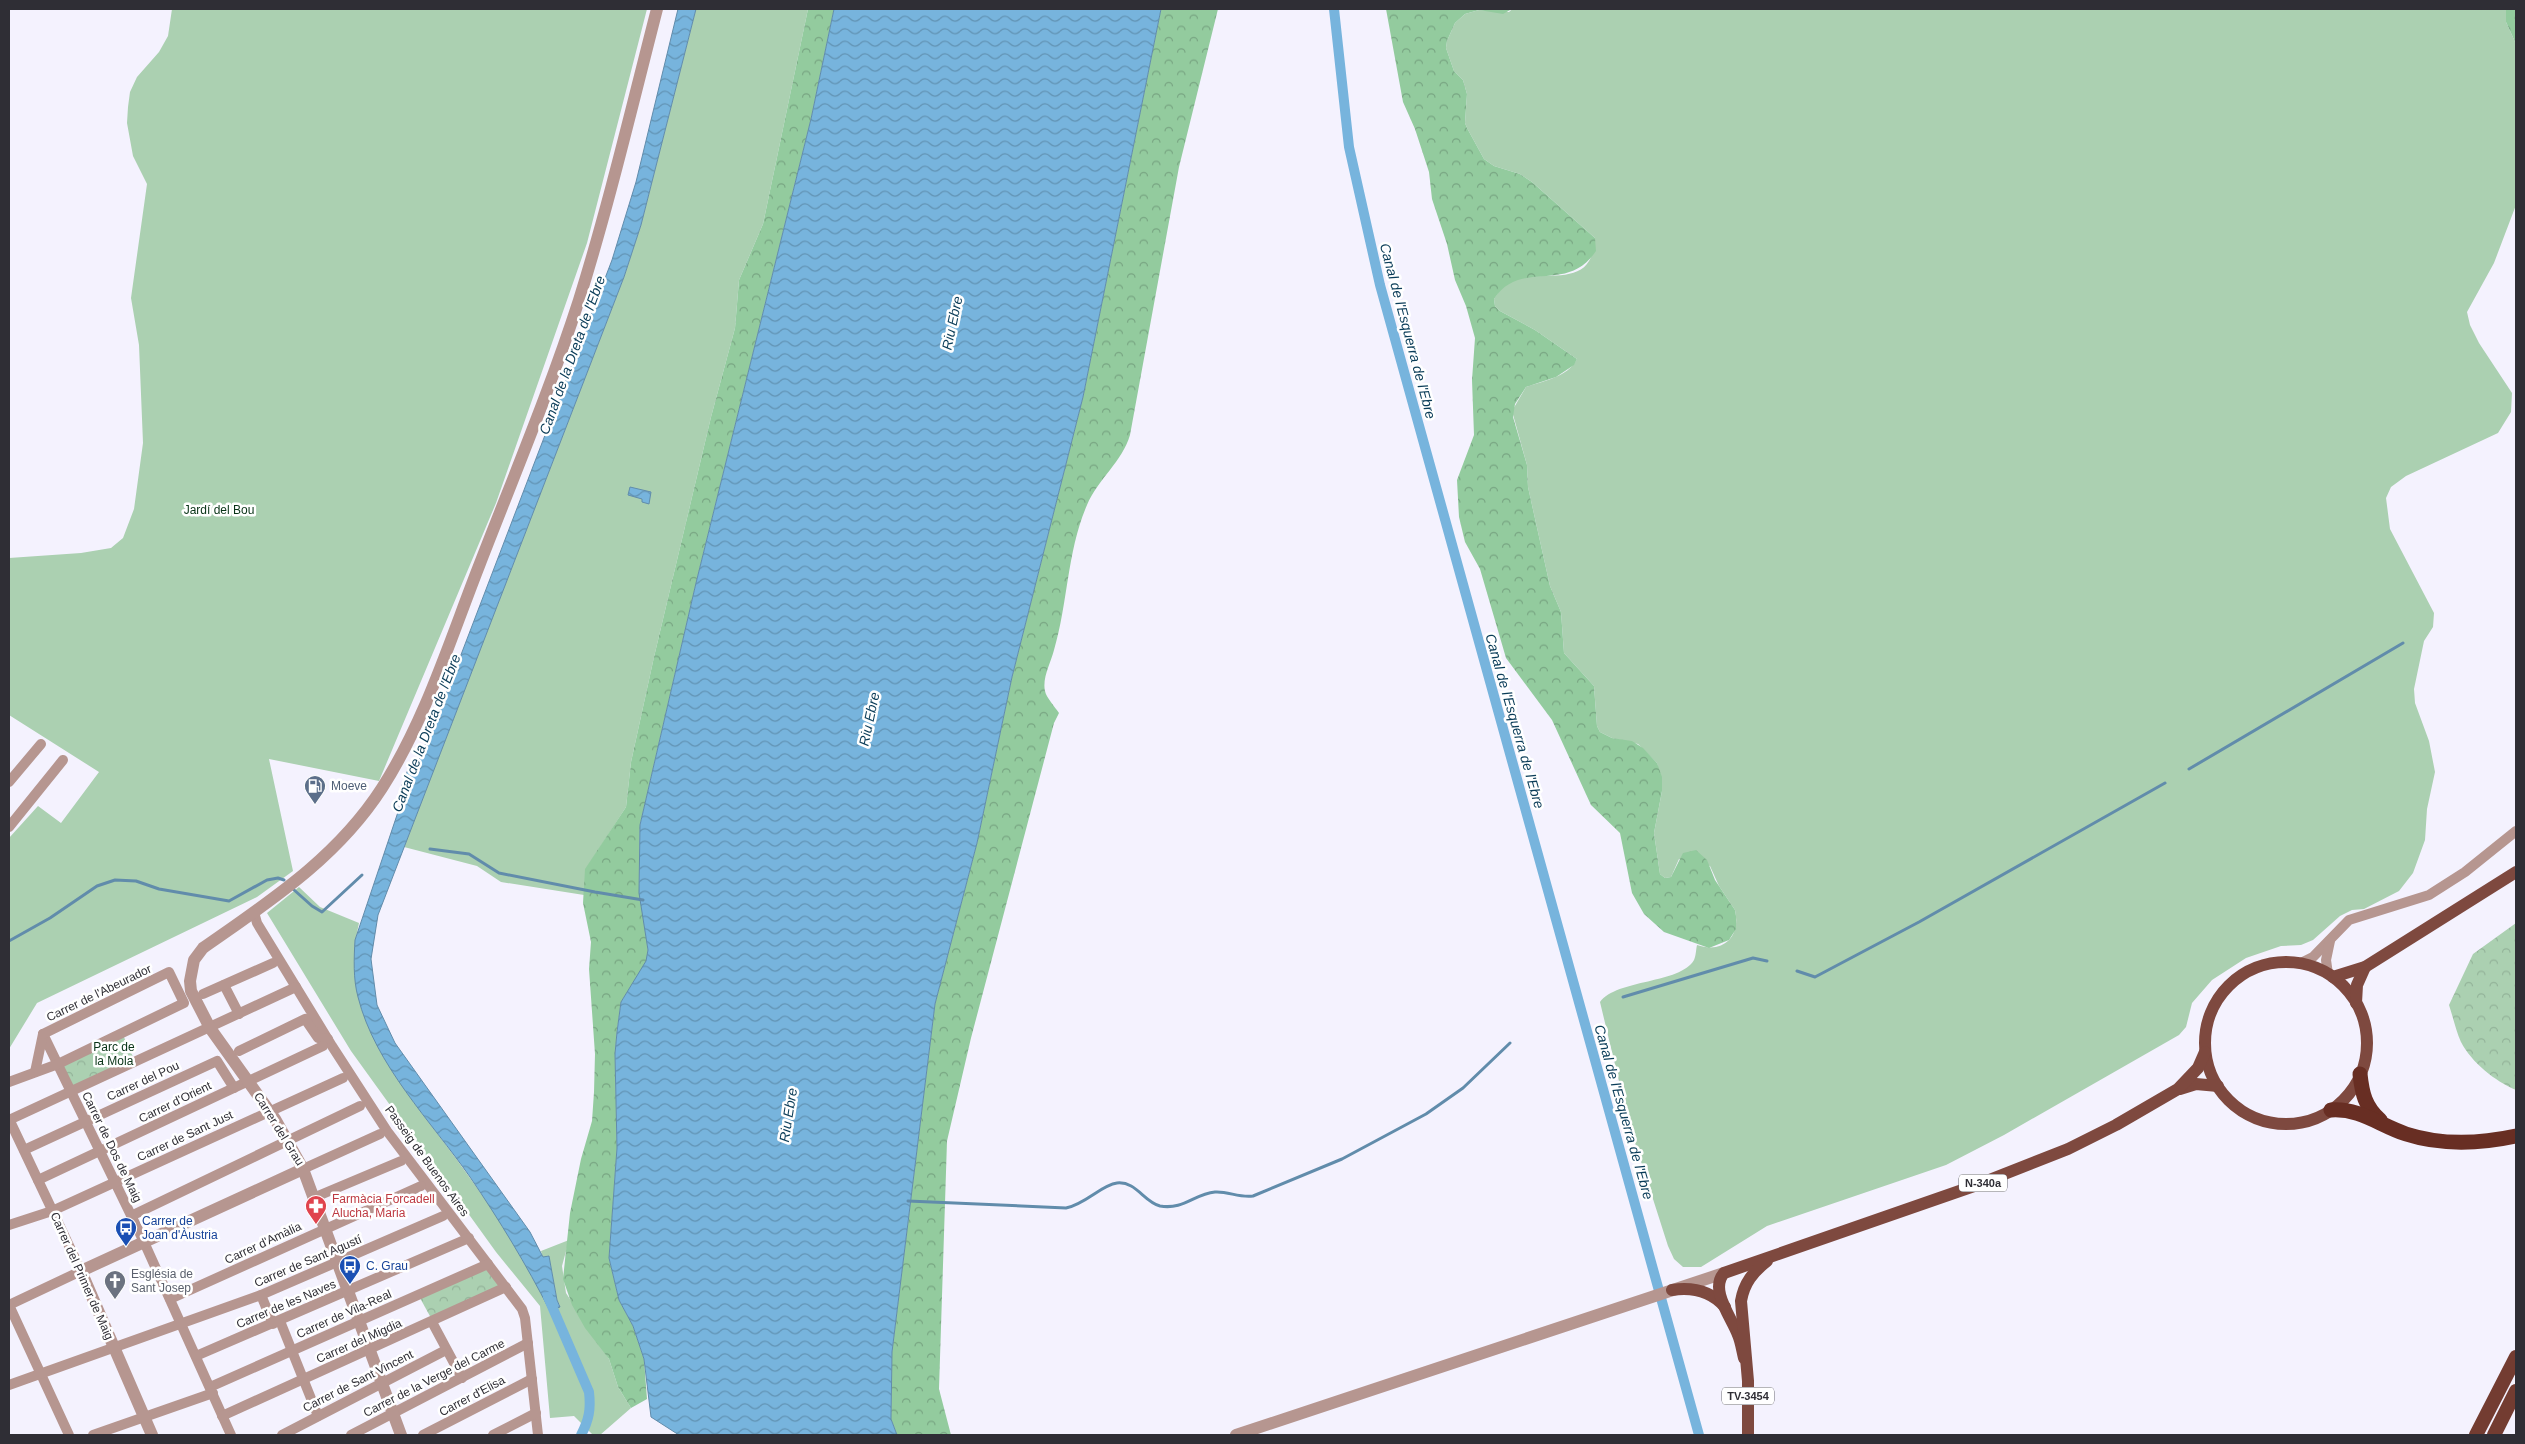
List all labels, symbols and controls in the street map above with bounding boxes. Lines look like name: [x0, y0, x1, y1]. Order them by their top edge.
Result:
water label: Canal de l'Esquerra de l'Ebre: [1377, 241, 1439, 421]
water label: Canal de la Dreta de l'Ebre: [536, 273, 608, 437]
water label: Riu Ebre: [939, 294, 966, 351]
park label: Jardí del Bou: [184, 503, 254, 517]
water label: Canal de l'Esquerra de l'Ebre: [1482, 632, 1548, 811]
water label: Canal de la Dreta de l'Ebre: [388, 652, 464, 814]
water label: Riu Ebre: [856, 690, 883, 747]
fuel station icon: Moeve: [303, 774, 327, 805]
place label: Moeve: [331, 779, 367, 793]
street label: Carrer de l'Abeurador: [44, 961, 154, 1025]
water label: Canal de l'Esquerra de l'Ebre: [1591, 1023, 1657, 1202]
park label: Parc de la Mola: [93, 1040, 135, 1068]
street label: Carrer del Pou: [105, 1058, 181, 1104]
street label: Carrer d'Orient: [136, 1078, 214, 1126]
water label: Riu Ebre: [776, 1087, 800, 1143]
street label: Carrer de Dos de Maig: [79, 1089, 145, 1205]
street label: Carrer del Grau: [251, 1090, 307, 1168]
street label: Passeig de Buenos Aires: [382, 1103, 472, 1219]
street label: Carrer de Sant Just: [135, 1107, 236, 1164]
road number: N-340a: [1959, 1174, 2007, 1192]
place label: Farmàcia Forcadell Alucha, Maria: [332, 1192, 435, 1220]
pharmacy icon: Farmàcia Forcadell Alucha, Maria: [304, 1194, 328, 1225]
street label: Carrer del Primer de Maig: [48, 1210, 116, 1342]
place label: Carrer de Joan d'Àustria: [142, 1214, 218, 1242]
bus stop icon: Carrer de Joan d'Àustria: [114, 1216, 138, 1247]
street label: Carrer d'Amàlia: [222, 1219, 304, 1267]
street label: Carrer de Sant Agustí: [252, 1232, 364, 1290]
bus stop icon: C. Grau: [338, 1254, 362, 1285]
place label: C. Grau: [366, 1259, 408, 1273]
place label: Església de Sant Josep: [131, 1267, 193, 1295]
church icon: Església de Sant Josep: [103, 1269, 127, 1300]
street label: Carrer de les Naves: [234, 1277, 338, 1331]
street label: Carrer de Vila-Real: [294, 1287, 394, 1341]
street label: Carrer del Migdia: [314, 1316, 404, 1366]
street label: Carrer de la Verge del Carme: [361, 1336, 507, 1420]
street label: Carrer de Sant Vincent: [301, 1347, 416, 1415]
street label: Carrer d'Elisa: [437, 1373, 507, 1419]
road number: TV-3454: [1722, 1388, 1774, 1404]

